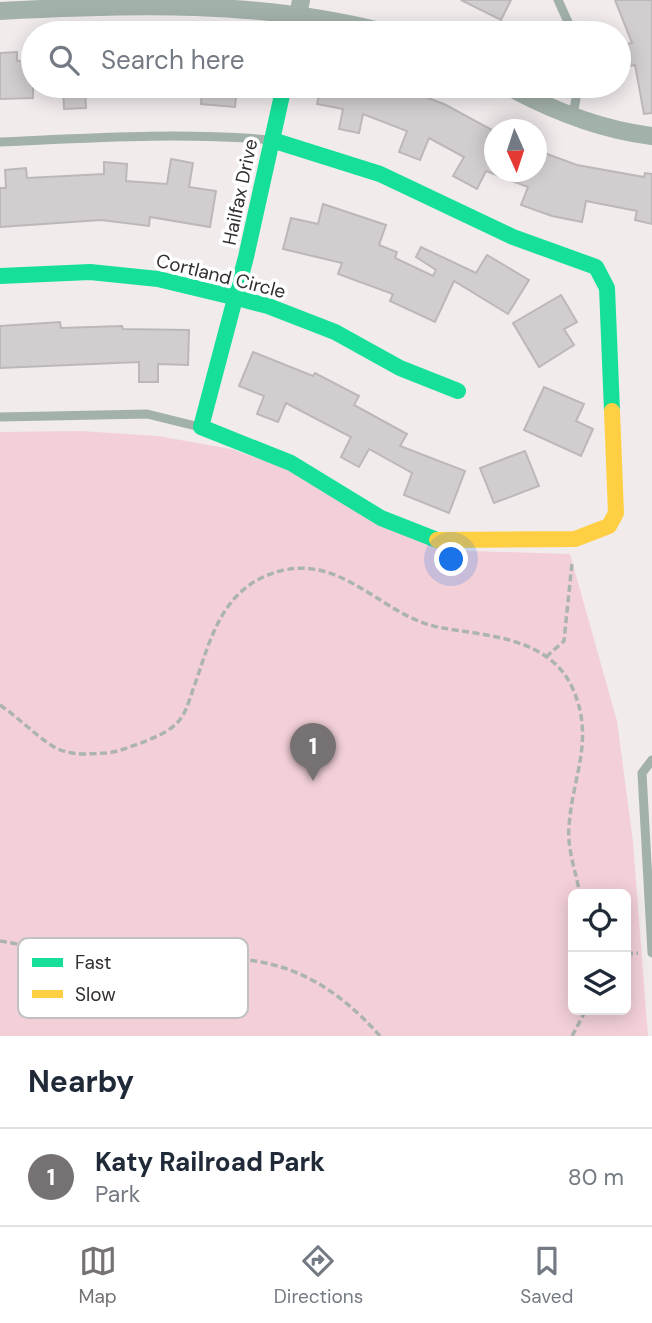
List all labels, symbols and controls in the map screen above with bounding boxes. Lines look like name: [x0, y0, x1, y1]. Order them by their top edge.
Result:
search box: [21, 21, 631, 98]
icon: search: [45, 41, 83, 79]
text: Search here: [101, 43, 244, 77]
north arrow: [484, 119, 547, 182]
street label: Hailfax Drive: [217, 137, 263, 247]
street label: Cortland Circle: [154, 248, 288, 304]
your location: [434, 542, 468, 576]
pin: 1: [290, 723, 336, 781]
map controls: [568, 889, 631, 1015]
button: locate: [568, 889, 631, 952]
legend: [18, 938, 248, 1018]
text: Fast: [75, 950, 111, 975]
button: layers: [568, 952, 631, 1015]
text: Slow: [75, 982, 116, 1007]
text: Nearby: [28, 1062, 134, 1101]
text: Katy Railroad Park: [95, 1145, 325, 1179]
text: 1: [47, 1162, 55, 1192]
text: 80 m: [568, 1162, 624, 1192]
text: Park: [95, 1179, 140, 1209]
tab: Map: [79, 1242, 117, 1309]
tab: Directions: [274, 1242, 363, 1309]
tab: Saved: [520, 1242, 573, 1309]

